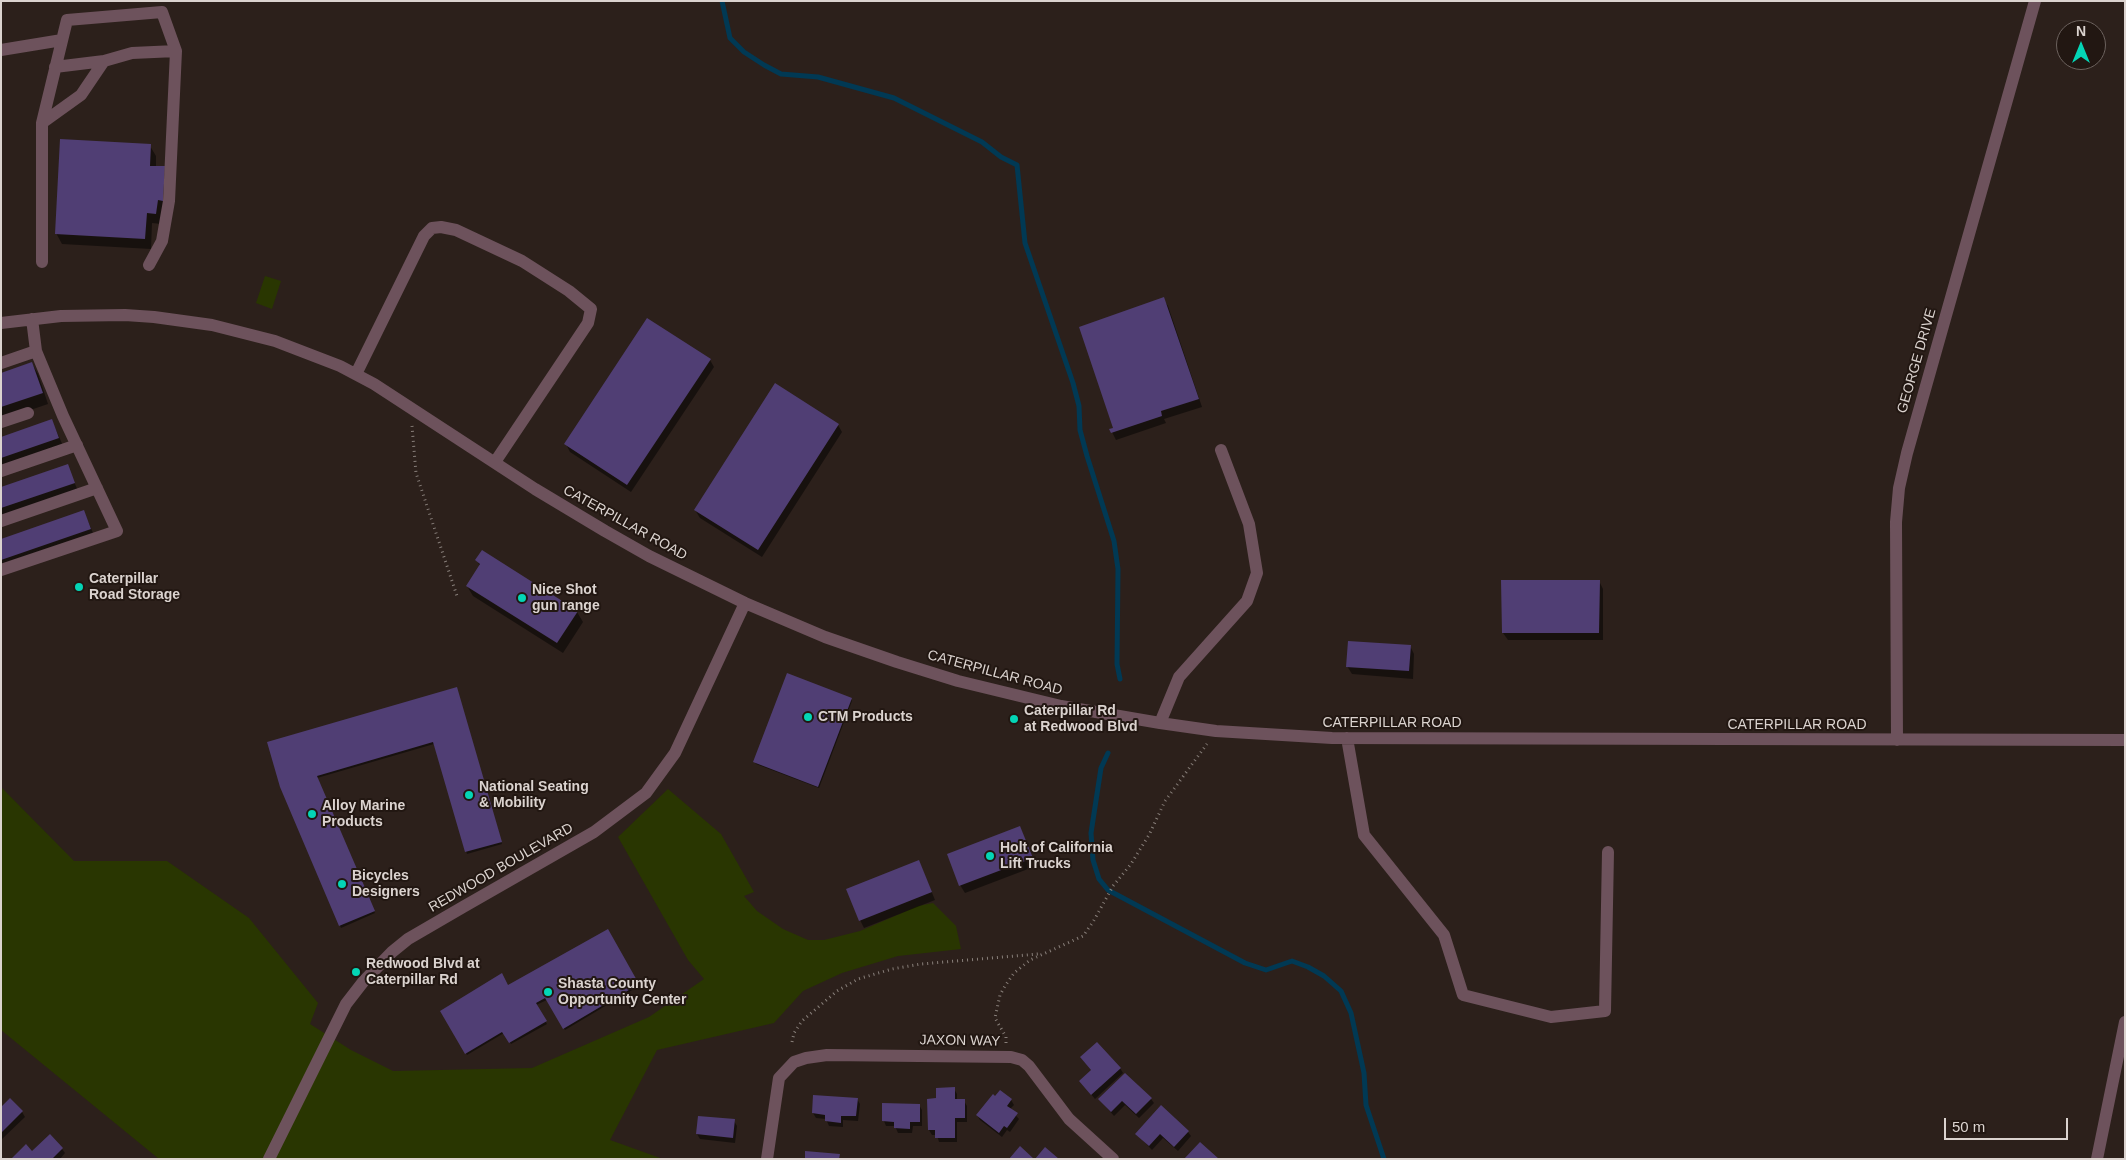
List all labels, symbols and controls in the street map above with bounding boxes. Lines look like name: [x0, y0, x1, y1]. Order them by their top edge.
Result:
north arrow: [2056, 20, 2106, 70]
text: N: [2076, 23, 2086, 39]
street label: GEORGE DRIVE: [1894, 307, 1940, 415]
street label: CATERPILLAR ROAD: [560, 482, 690, 564]
place label: Caterpillar Road Storage: [89, 571, 180, 604]
marker: Caterpillar Road Storage: [73, 581, 85, 593]
place label: Nice Shot gun range: [532, 582, 600, 614]
marker: Nice Shot gun range: [516, 592, 528, 604]
street label: CATERPILLAR ROAD: [926, 647, 1064, 699]
place label: Caterpillar Rd at Redwood Blvd: [1024, 703, 1138, 736]
place label: CTM Products: [818, 709, 913, 725]
marker: CTM Products: [802, 711, 814, 723]
marker: Caterpillar Rd at Redwood Blvd: [1008, 713, 1020, 725]
street label: CATERPILLAR ROAD: [1323, 715, 1461, 731]
street label: CATERPILLAR ROAD: [1728, 717, 1866, 733]
place label: National Seating & Mobility: [479, 779, 589, 812]
marker: National Seating & Mobility: [463, 789, 475, 801]
place label: Alloy Marine Products: [322, 798, 405, 830]
marker: Alloy Marine Products: [306, 808, 318, 820]
street label: REDWOOD BOULEVARD: [426, 820, 576, 916]
place label: Holt of California Lift Trucks: [1000, 840, 1113, 872]
marker: Holt of California Lift Trucks: [984, 850, 996, 862]
place label: Bicycles Designers: [352, 868, 420, 900]
marker: Bicycles Designers: [336, 878, 348, 890]
place label: Redwood Blvd at Caterpillar Rd: [366, 956, 480, 989]
marker: Redwood Blvd at Caterpillar Rd: [350, 966, 362, 978]
place label: Shasta County Opportunity Center: [558, 976, 686, 1009]
marker: Shasta County Opportunity Center: [542, 986, 554, 998]
street label: JAXON WAY: [919, 1032, 1001, 1050]
scale bar: [1946, 1108, 2070, 1140]
text: 50 m: [1952, 1118, 1985, 1135]

